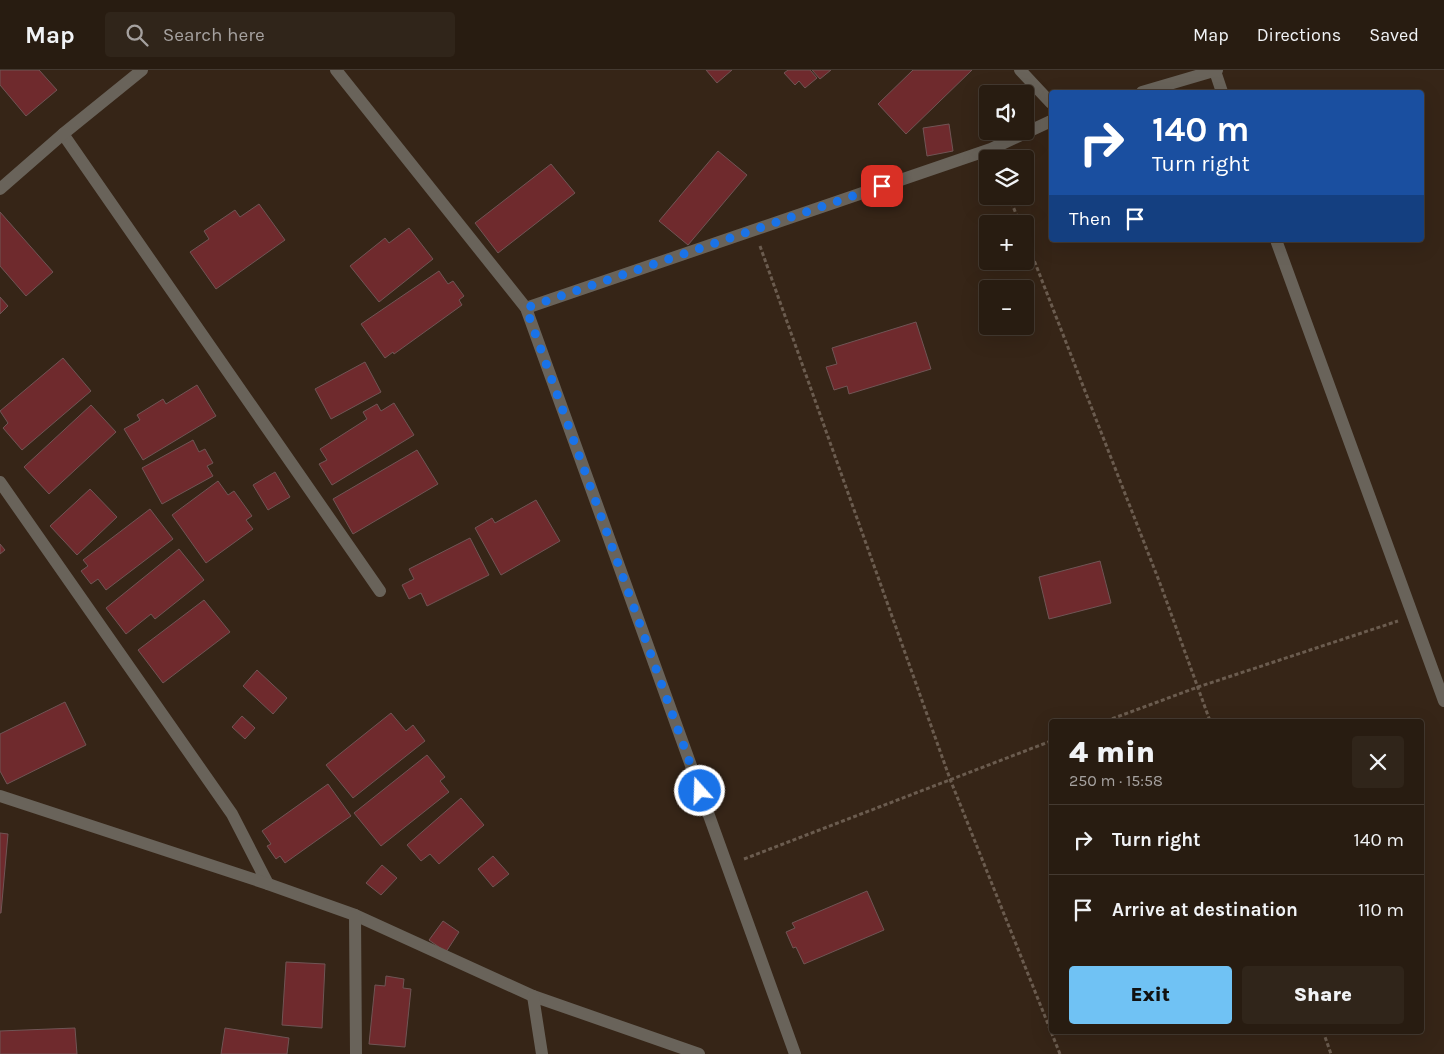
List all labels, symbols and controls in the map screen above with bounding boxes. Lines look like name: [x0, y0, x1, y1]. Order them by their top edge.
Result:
search box: [105, 12, 455, 57]
text: Map: [25, 21, 75, 49]
icon: search: [123, 21, 151, 49]
text: Search here: [163, 24, 265, 46]
text: Map: [1193, 24, 1229, 46]
text: Directions: [1257, 24, 1341, 46]
text: Saved: [1369, 24, 1419, 46]
map controls: [979, 85, 1034, 335]
button: sound: [979, 85, 1034, 140]
text: 140 m: [1152, 109, 1250, 150]
icon: right: [1069, 110, 1134, 175]
button: layers: [979, 150, 1034, 205]
text: Turn right: [1152, 151, 1250, 177]
pin: [861, 165, 903, 207]
icon: arrive: [868, 172, 896, 200]
icon: arrive: [1121, 205, 1149, 233]
text: Then: [1069, 208, 1111, 230]
button: +: [979, 215, 1034, 270]
button: −: [979, 280, 1034, 335]
text: 4 min: [1069, 734, 1155, 770]
button: close: [1352, 736, 1404, 788]
position arrow: [673, 764, 725, 816]
text: 250 m · 15:58: [1069, 771, 1163, 790]
icon: right: [1069, 826, 1097, 854]
text: Turn right: [1112, 829, 1201, 851]
text: 140 m: [1354, 829, 1404, 851]
icon: arrive: [1069, 896, 1097, 924]
text: Arrive at destination: [1112, 899, 1298, 921]
text: 110 m: [1358, 899, 1404, 921]
button: Exit: [1069, 966, 1232, 1024]
button: Share: [1242, 966, 1404, 1024]

